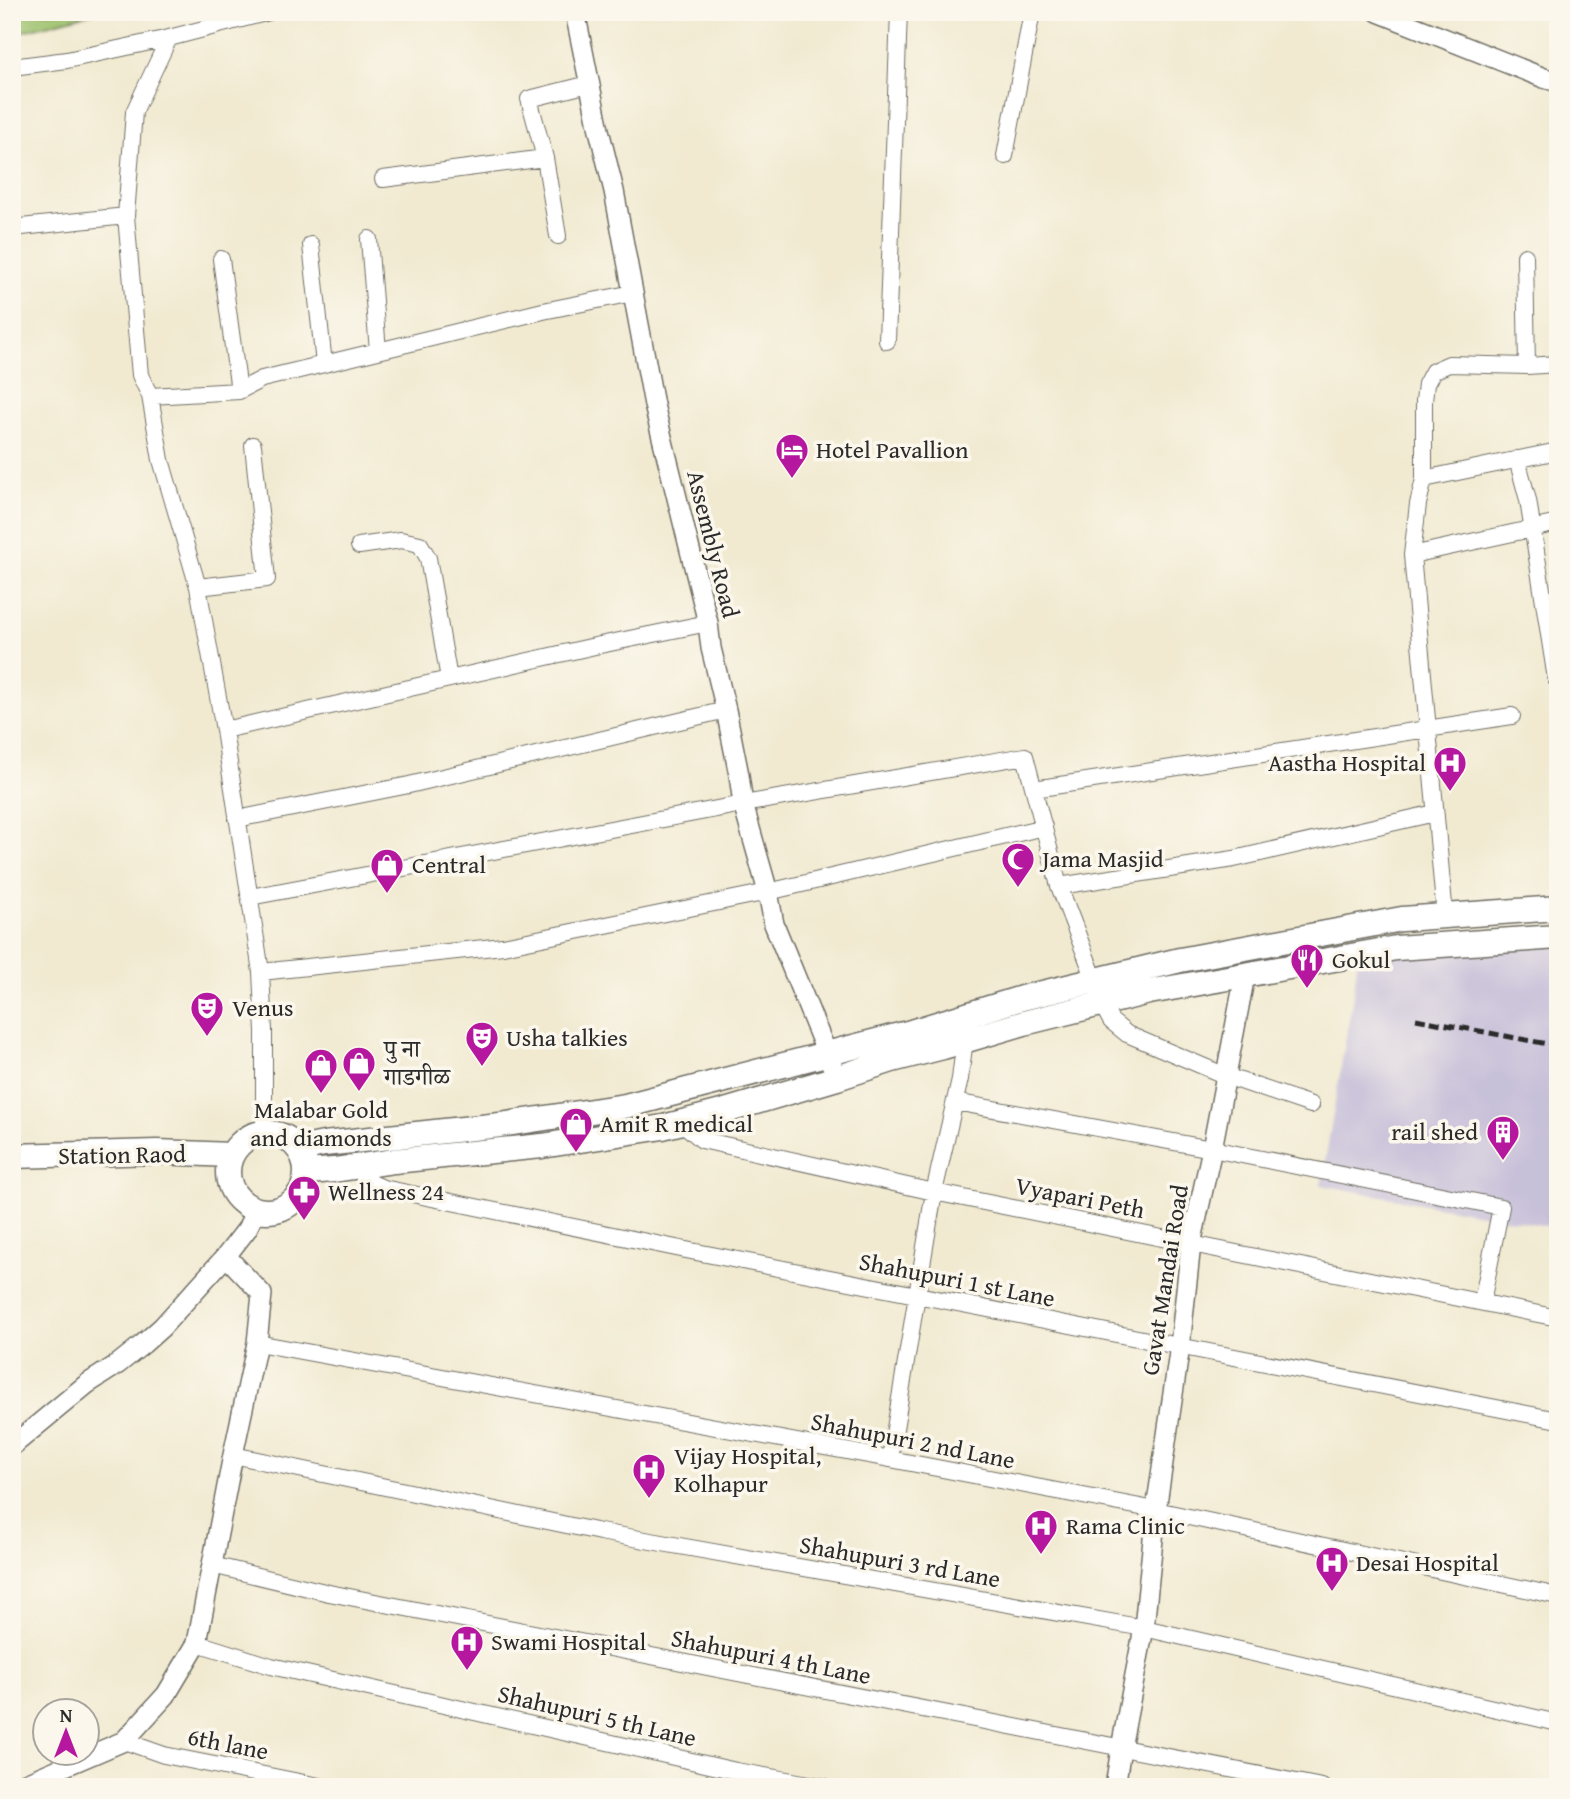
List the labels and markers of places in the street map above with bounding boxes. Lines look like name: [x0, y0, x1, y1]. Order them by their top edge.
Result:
hotel icon: Hotel Pavallion: [773, 431, 811, 480]
place label: Hotel Pavallion: [816, 432, 969, 467]
hospital icon: Aastha Hospital: [1431, 744, 1469, 793]
place label: Aastha Hospital: [1268, 745, 1426, 780]
mosque icon: Jama Masjid: [999, 840, 1037, 889]
place label: Jama Masjid: [1039, 841, 1164, 876]
shop icon: Central: [368, 846, 406, 895]
place label: Central: [412, 847, 486, 882]
restaurant icon: Gokul: [1288, 941, 1326, 990]
place label: Gokul: [1332, 942, 1391, 977]
theatre icon: Venus: [188, 989, 226, 1038]
place label: Venus: [232, 990, 294, 1025]
theatre icon: Usha talkies: [463, 1019, 501, 1068]
place label: Usha talkies: [506, 1020, 628, 1055]
place label: पु ना गाडगीळ: [383, 1031, 451, 1094]
shop icon: पु ना गाडगीळ: [340, 1044, 378, 1093]
shop icon: Malabar Gold and diamonds: [302, 1046, 340, 1095]
place label: Malabar Gold and diamonds: [250, 1092, 392, 1155]
shop icon: Amit R medical: [557, 1105, 595, 1154]
place label: Amit R medical: [600, 1106, 753, 1141]
building icon: rail shed: [1484, 1113, 1522, 1162]
place label: rail shed: [1391, 1114, 1478, 1149]
pharmacy icon: Wellness 24: [285, 1173, 323, 1222]
place label: Wellness 24: [328, 1174, 444, 1209]
place label: Vijay Hospital, Kolhapur: [674, 1438, 821, 1501]
hospital icon: Vijay Hospital, Kolhapur: [630, 1451, 668, 1500]
hospital icon: Rama Clinic: [1022, 1507, 1060, 1556]
place label: Rama Clinic: [1066, 1508, 1185, 1543]
hospital icon: Desai Hospital: [1313, 1544, 1351, 1593]
place label: Desai Hospital: [1356, 1545, 1499, 1580]
hospital icon: Swami Hospital: [448, 1623, 486, 1672]
place label: Swami Hospital: [491, 1624, 647, 1659]

